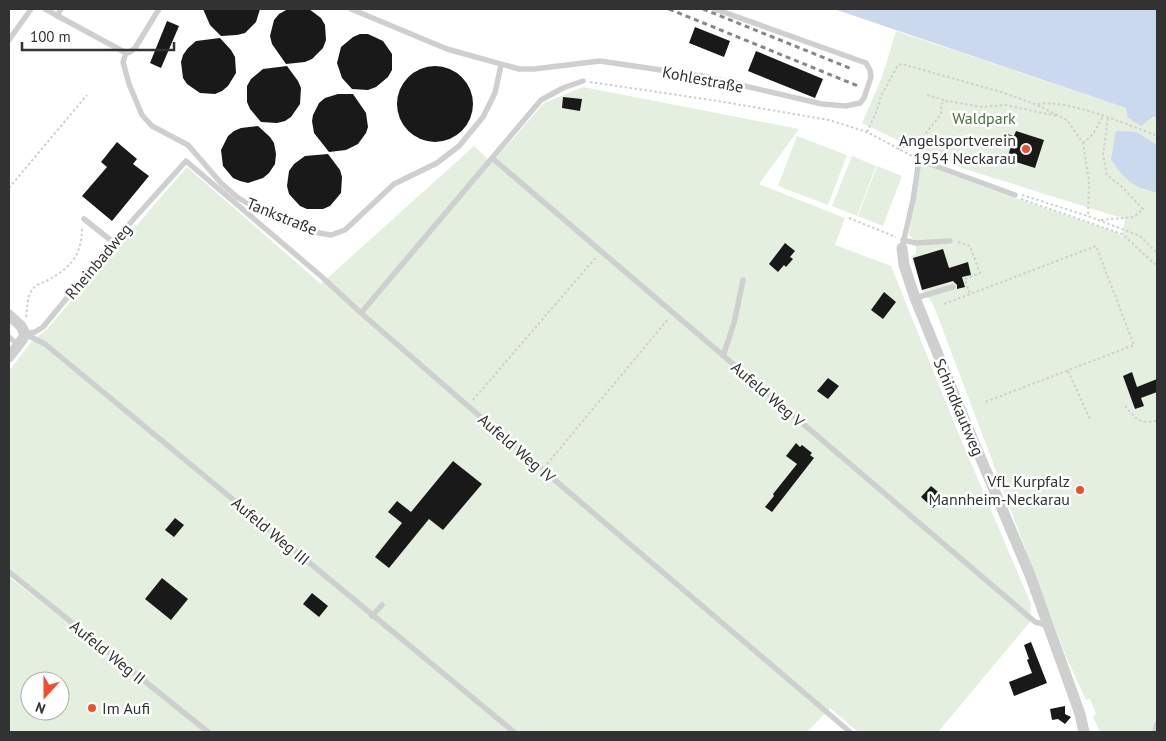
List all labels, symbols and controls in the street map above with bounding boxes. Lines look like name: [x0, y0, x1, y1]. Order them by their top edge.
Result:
scale bar: [22, 20, 175, 52]
text: 100 m: [30, 27, 71, 46]
street label: Kohlestraße: [661, 61, 745, 97]
park label: Waldpark: [952, 108, 1016, 128]
place label: Angelsportverein 1954 Neckarau: [899, 130, 1016, 168]
marker: Angelsportverein 1954 Neckarau: [1020, 143, 1032, 155]
street label: Tankstraße: [244, 193, 320, 239]
street label: Rheinbadweg: [61, 219, 135, 303]
street label: Schindkautweg: [929, 355, 989, 459]
street label: Aufeld Weg V: [727, 357, 809, 432]
street label: Aufeld Weg IV: [474, 409, 560, 487]
place label: VfL Kurpfalz Mannheim-Neckarau: [928, 471, 1070, 509]
marker: VfL Kurpfalz Mannheim-Neckarau: [1074, 484, 1086, 496]
street label: Aufeld Weg III: [228, 493, 314, 569]
street label: Aufeld Weg II: [66, 616, 150, 688]
north arrow: [20, 671, 70, 721]
text: N: [33, 698, 48, 718]
place label: Im Aufi: [102, 698, 150, 718]
marker: Im Aufi: [86, 702, 98, 714]

